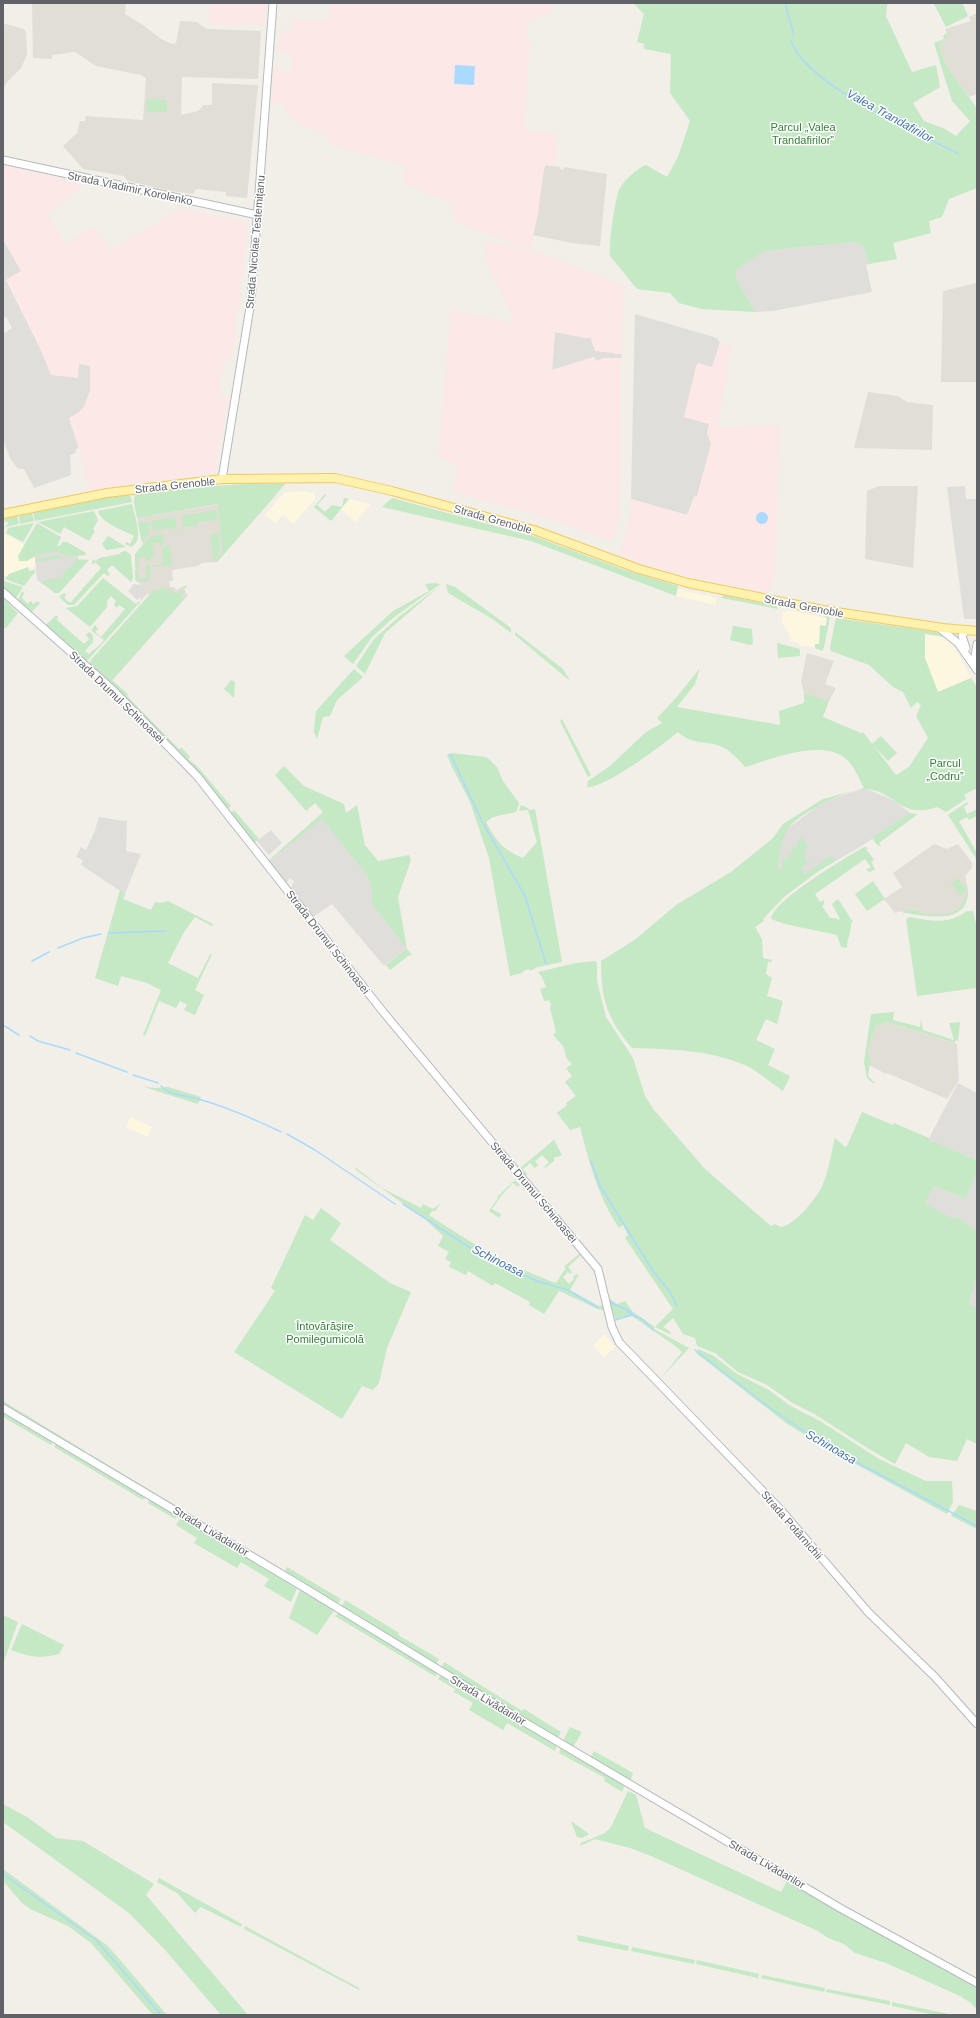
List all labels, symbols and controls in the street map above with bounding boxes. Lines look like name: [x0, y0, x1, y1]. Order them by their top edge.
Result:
water label: Valea Trandafirilor: [844, 86, 937, 146]
park label: Parcul „Valea Trandafirilor”: [770, 121, 836, 146]
street label: Strada Vladimir Korolenko: [66, 169, 194, 207]
street label: Strada Nicolae Testemițanu: [243, 175, 267, 309]
street label: Strada Grenoble: [134, 475, 216, 495]
street label: Strada Grenoble: [453, 502, 533, 536]
street label: Strada Grenoble: [763, 592, 845, 620]
street label: Strada Drumul Schinoasei: [67, 648, 167, 746]
park label: Parcul „Codru”: [926, 757, 964, 782]
street label: Strada Drumul Schinoasei: [284, 888, 372, 996]
street label: Strada Drumul Schinoasei: [488, 1139, 580, 1245]
water label: Schinoasa: [470, 1242, 526, 1280]
park label: Întovărășire Pomilegumicolă: [286, 1320, 365, 1345]
water label: Schinoasa: [803, 1427, 859, 1467]
street label: Strada Potârnichii: [759, 1488, 825, 1562]
street label: Strada Livădarilor: [171, 1504, 251, 1559]
street label: Strada Livădarilor: [448, 1673, 528, 1728]
street label: Strada Livădarilor: [727, 1837, 808, 1891]

